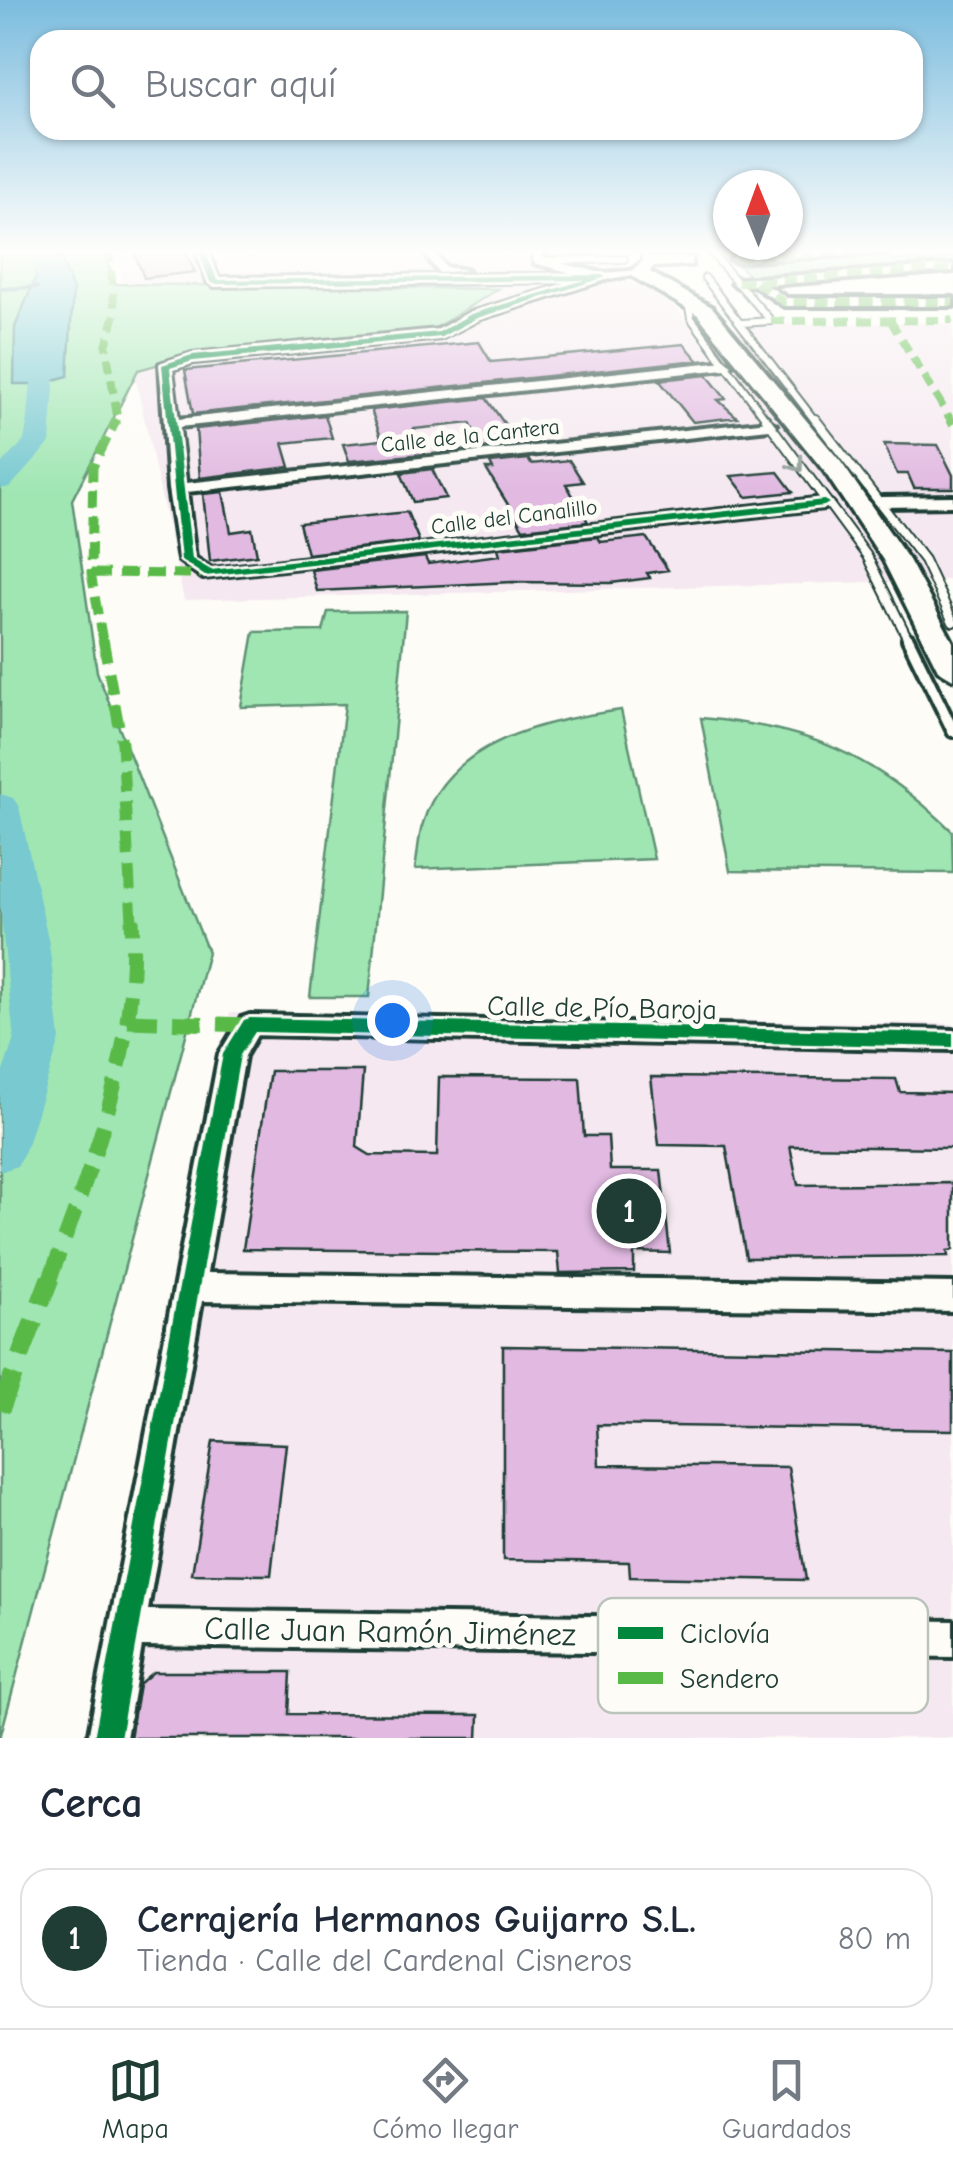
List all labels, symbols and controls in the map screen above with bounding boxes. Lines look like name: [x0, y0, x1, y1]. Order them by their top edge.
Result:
search box: [30, 30, 923, 140]
icon: search: [65, 58, 120, 113]
text: Buscar aquí: [145, 63, 337, 107]
north arrow: [713, 170, 803, 260]
street label: Calle de la Cantera: [379, 414, 561, 458]
one-way arrow: [785, 454, 803, 473]
street label: Calle del Canalillo: [430, 494, 599, 540]
street label: Calle de Pío Baroja: [487, 990, 717, 1026]
your location: [367, 995, 418, 1046]
pin: 1: [596, 1174, 662, 1248]
legend: [598, 1598, 928, 1713]
street label: Calle Juan Ramón Jiménez: [204, 1610, 576, 1653]
text: Ciclovía: [680, 1618, 770, 1650]
text: Sendero: [680, 1663, 779, 1695]
text: Cerca: [40, 1779, 143, 1828]
text: Cerrajería Hermanos Guijarro S.L.: [137, 1898, 696, 1942]
text: 1: [68, 1920, 81, 1957]
text: 80 m: [838, 1920, 911, 1957]
text: Tienda · Calle del Cardenal Cisneros: [137, 1942, 632, 1979]
tab: Mapa: [102, 2053, 169, 2145]
tab: Cómo llegar: [372, 2053, 518, 2145]
tab: Guardados: [722, 2053, 851, 2145]

